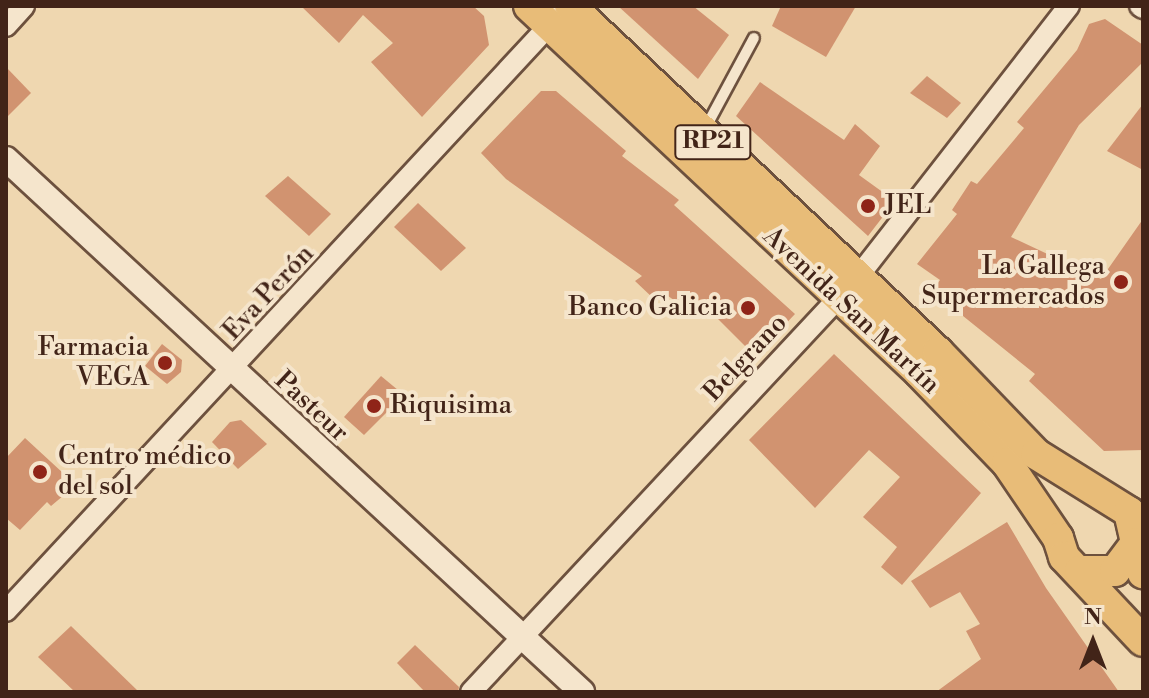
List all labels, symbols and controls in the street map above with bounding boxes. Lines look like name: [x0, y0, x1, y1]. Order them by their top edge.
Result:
road number: RP21: [673, 122, 753, 162]
place label: JEL: [884, 190, 931, 222]
marker: JEL: [859, 197, 877, 215]
street label: Avenida San Martín: [756, 221, 946, 401]
street label: Eva Perón: [217, 239, 321, 347]
place label: La Gallega Supermercados: [921, 251, 1105, 312]
marker: La Gallega Supermercados: [1112, 273, 1130, 291]
place label: Banco Galicia: [569, 292, 732, 324]
marker: Banco Galicia: [739, 299, 757, 317]
street label: Belgrano: [698, 308, 794, 408]
place label: Farmacia VEGA: [38, 332, 149, 394]
marker: Farmacia VEGA: [156, 354, 174, 372]
street label: Pasteur: [268, 365, 354, 449]
place label: Riquisima: [390, 390, 512, 422]
marker: Riquisima: [365, 397, 383, 415]
place label: Centro médico del sol: [58, 441, 232, 502]
marker: Centro médico del sol: [29, 461, 51, 483]
north arrow: [1053, 602, 1133, 682]
text: N: [1084, 604, 1102, 631]

